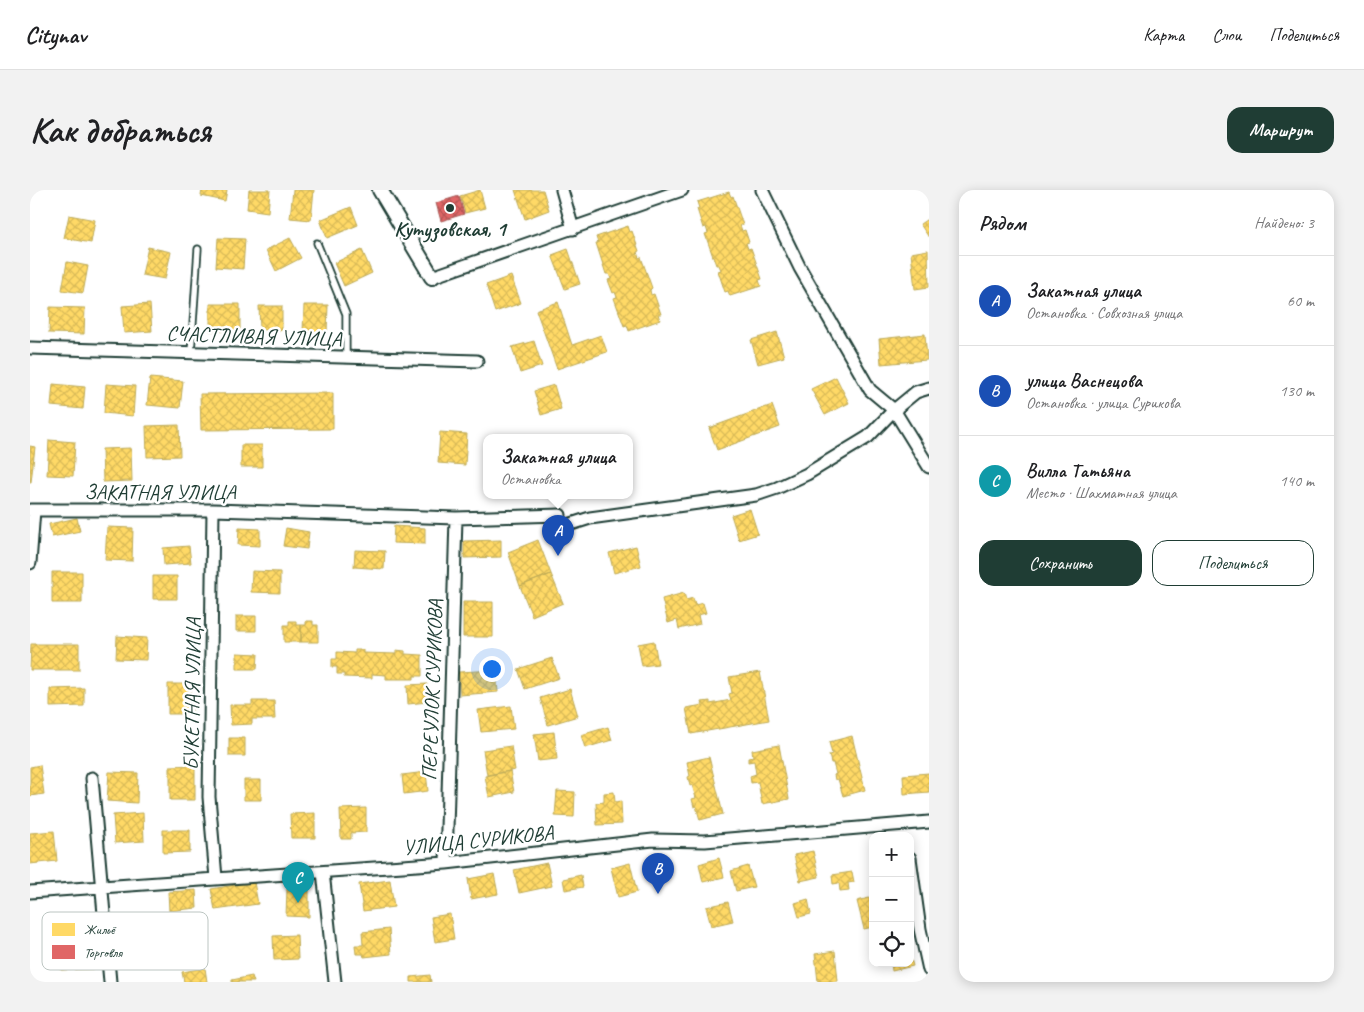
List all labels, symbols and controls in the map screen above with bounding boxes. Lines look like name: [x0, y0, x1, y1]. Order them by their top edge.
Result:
text: Citynav: [25, 20, 86, 50]
text: Карта: [1143, 24, 1184, 46]
text: Слои: [1212, 24, 1241, 46]
text: Поделиться: [1269, 24, 1339, 46]
button: Маршрут: [1227, 107, 1334, 153]
text: Как добраться: [30, 108, 211, 153]
marker: Кутузовская, 1: [444, 202, 456, 214]
text: Рядом: [979, 210, 1026, 236]
text: Найдено: 3: [1254, 213, 1314, 233]
place label: Кутузовская, 1: [394, 216, 508, 243]
text: Закатная улица: [1026, 279, 1141, 303]
text: A: [991, 291, 999, 311]
text: 60 m: [1287, 291, 1314, 311]
text: Остановка · Совхозная улица: [1026, 303, 1182, 323]
street label: СЧАСТЛИВАЯ УЛИЦА: [166, 320, 343, 352]
text: улица Васнецова: [1026, 369, 1142, 393]
text: B: [991, 381, 999, 401]
text: 130 m: [1280, 381, 1314, 401]
text: Остановка · улица Сурикова: [1026, 393, 1180, 413]
popup: [483, 434, 633, 499]
text: Закатная улица: [501, 445, 615, 469]
text: Вилла Татьяна: [1026, 459, 1130, 483]
text: Остановка: [501, 469, 561, 489]
text: C: [991, 471, 999, 491]
text: 140 m: [1280, 471, 1314, 491]
street label: ЗАКАТНАЯ УЛИЦА: [84, 479, 237, 505]
text: Место · Шахматная улица: [1026, 483, 1177, 503]
pin: A: [542, 515, 574, 556]
button: Сохранить: [979, 540, 1142, 586]
button: Поделиться: [1152, 540, 1314, 586]
street label: ПЕРЕУЛОК СУРИКОВА: [416, 599, 448, 781]
street label: БУКЕТНАЯ УЛИЦА: [178, 616, 206, 770]
your location: [479, 656, 505, 682]
street label: УЛИЦА СУРИКОВА: [401, 819, 556, 861]
map controls: [869, 832, 914, 967]
button: +: [869, 832, 914, 877]
pin: B: [642, 853, 674, 894]
pin: C: [282, 862, 314, 903]
button: −: [869, 877, 914, 922]
legend: [42, 912, 208, 970]
text: Жильё: [84, 921, 117, 938]
button: locate: [869, 922, 914, 967]
text: Торговля: [84, 944, 123, 961]

